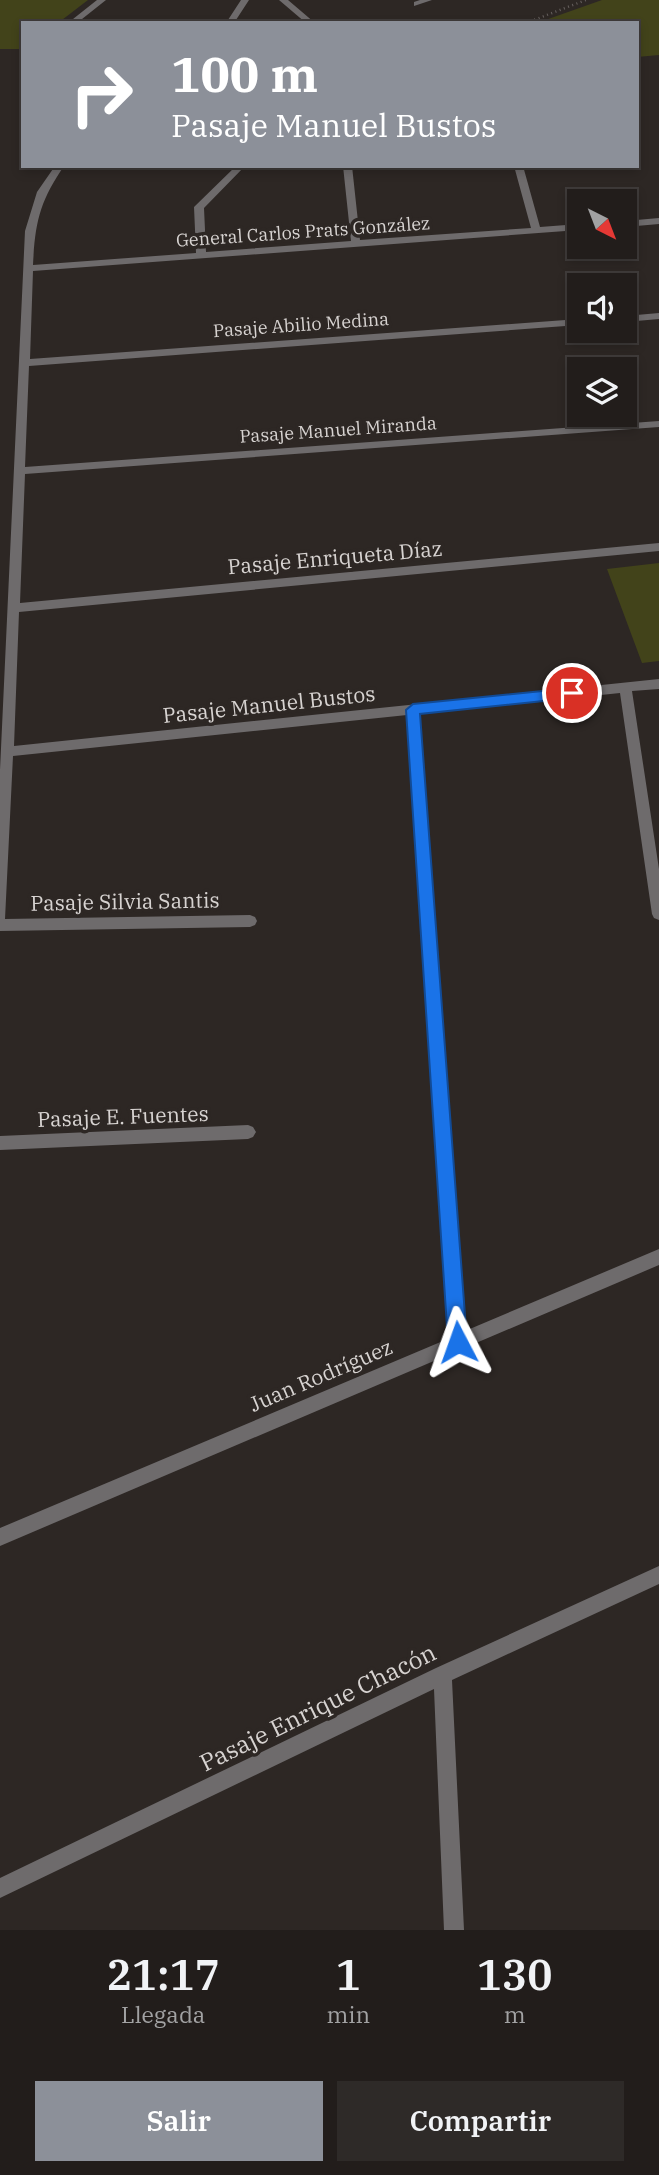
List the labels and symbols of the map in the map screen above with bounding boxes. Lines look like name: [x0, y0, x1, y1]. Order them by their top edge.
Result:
north arrow: [567, 189, 637, 259]
street label: General Carlos Prats González: [175, 211, 431, 252]
street label: Pasaje Abilio Medina: [212, 307, 390, 342]
street label: Pasaje Manuel Miranda: [239, 411, 437, 448]
street label: Pasaje Enriqueta Díaz: [226, 534, 443, 580]
pin: [542, 663, 602, 723]
street label: Pasaje Manuel Bustos: [161, 679, 377, 729]
street label: Pasaje Silvia Santis: [30, 885, 220, 917]
street label: Pasaje E. Fuentes: [37, 1099, 209, 1133]
position arrow: [421, 1305, 495, 1379]
street label: Juan Rodríguez: [245, 1332, 397, 1418]
street label: Pasaje Enrique Chacón: [194, 1636, 441, 1778]

